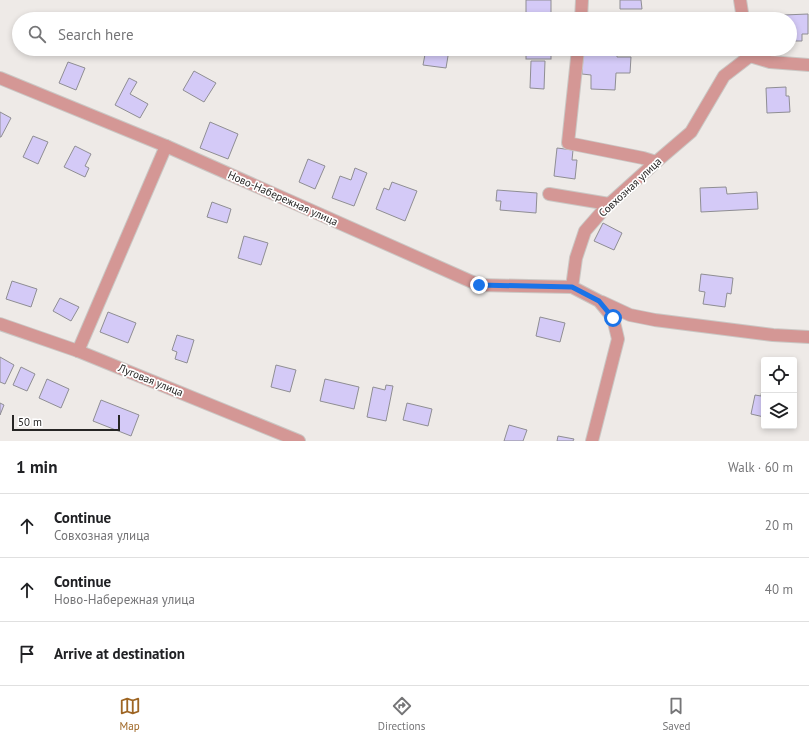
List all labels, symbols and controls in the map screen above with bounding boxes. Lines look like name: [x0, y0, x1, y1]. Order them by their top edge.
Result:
search box: [12, 12, 797, 56]
icon: search: [26, 23, 48, 45]
text: Search here: [58, 25, 134, 44]
street label: Совхозная улица: [596, 154, 664, 220]
street label: Ново-Набережная улица: [226, 167, 340, 229]
route end: [470, 276, 488, 294]
route start: [604, 309, 622, 327]
map controls: [761, 357, 797, 429]
button: locate: [761, 357, 797, 393]
street label: Луговая улица: [116, 360, 186, 399]
button: layers: [761, 393, 797, 429]
scale bar: [12, 413, 120, 432]
text: 50 m: [18, 415, 42, 429]
text: 1 min: [16, 456, 57, 478]
text: Walk · 60 m: [728, 459, 793, 476]
text: Continue: [54, 508, 111, 527]
icon: ahead: [16, 515, 38, 537]
text: 20 m: [765, 517, 793, 534]
text: Совхозная улица: [54, 527, 150, 544]
text: Continue: [54, 572, 111, 591]
icon: ahead: [16, 579, 38, 601]
text: 40 m: [765, 581, 793, 598]
text: Ново-Набережная улица: [54, 591, 195, 608]
icon: arrive: [16, 643, 38, 665]
text: Arrive at destination: [54, 644, 185, 663]
tab: Map: [119, 695, 141, 733]
tab: Directions: [378, 695, 425, 733]
tab: Saved: [662, 695, 690, 733]

